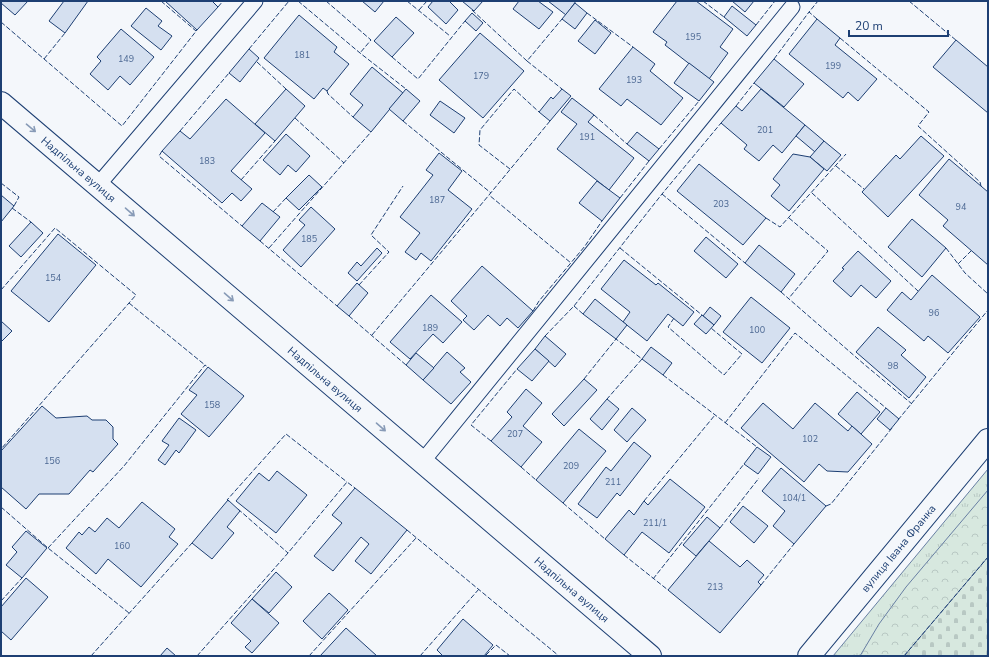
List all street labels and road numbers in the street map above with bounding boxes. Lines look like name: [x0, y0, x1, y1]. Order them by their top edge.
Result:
street label: Надпільна вулиця: [38, 133, 119, 205]
street label: Надпільна вулиця: [285, 343, 366, 416]
street label: вулиця Івана Франка: [858, 501, 939, 595]
street label: Надпільна вулиця: [531, 553, 613, 626]

